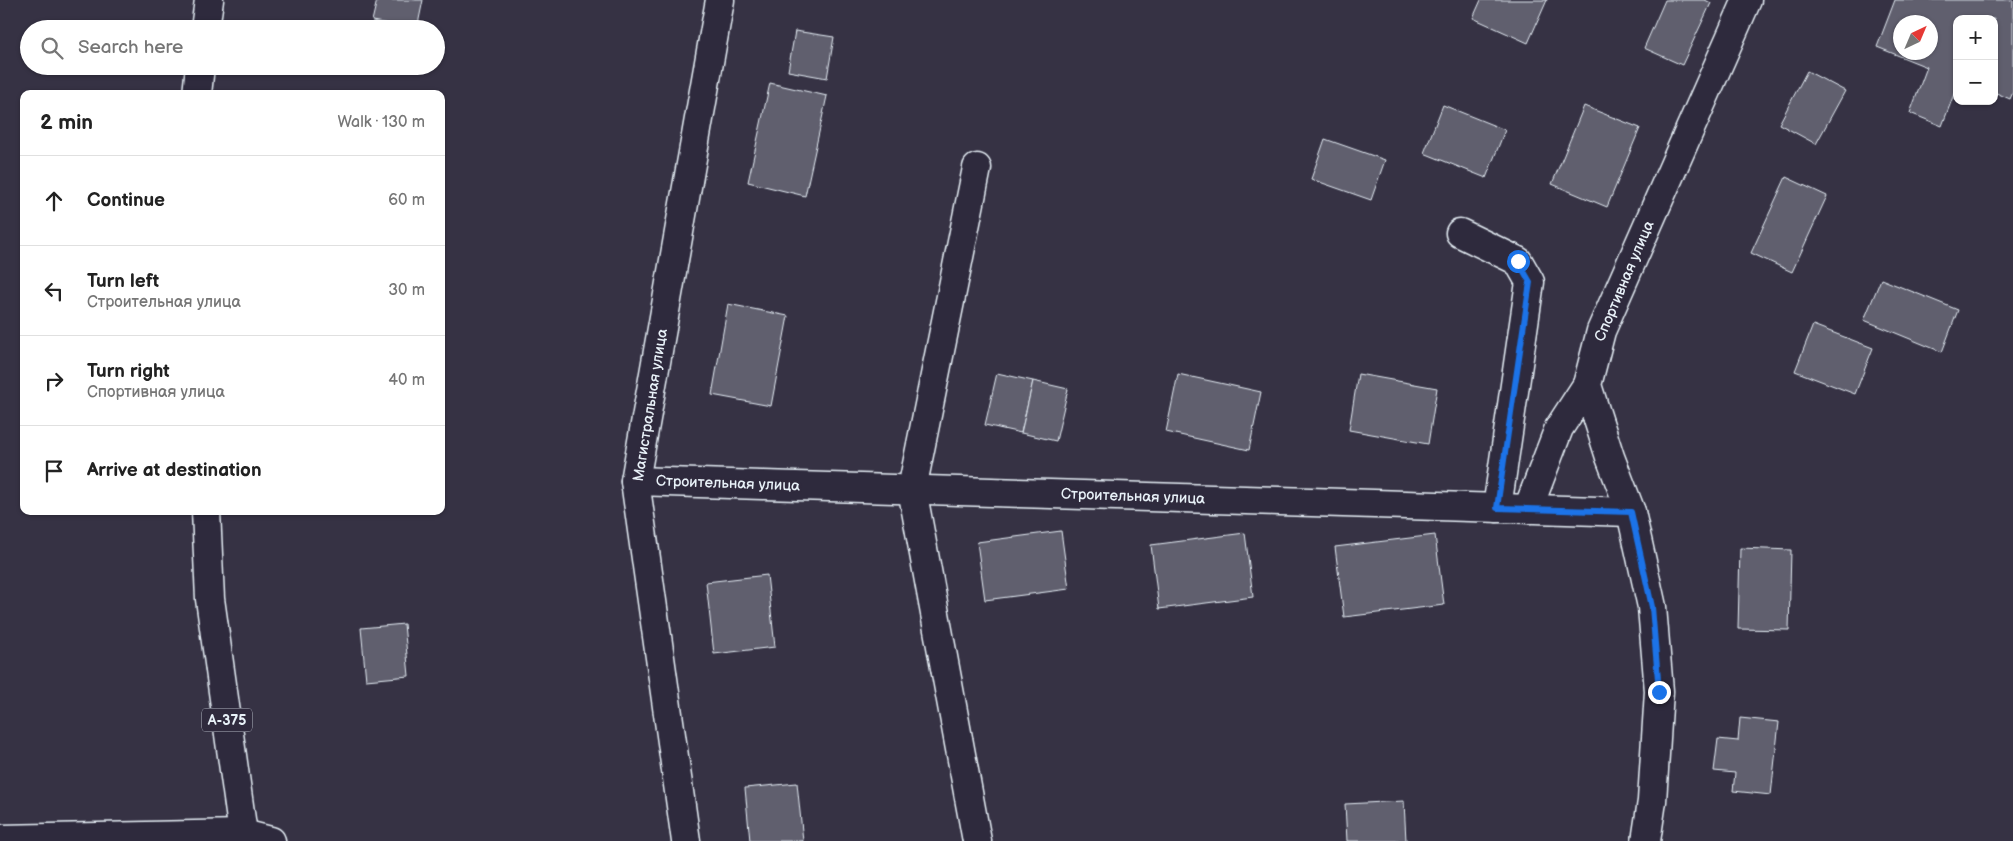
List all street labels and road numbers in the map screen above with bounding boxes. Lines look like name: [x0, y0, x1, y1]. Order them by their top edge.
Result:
street label: Спортивная улица: [1590, 218, 1659, 344]
street label: Магистральная улица: [629, 327, 672, 483]
street label: Строительная улица: [656, 471, 801, 496]
street label: Строительная улица: [1061, 484, 1206, 509]
road number: А-375: [202, 708, 252, 732]

